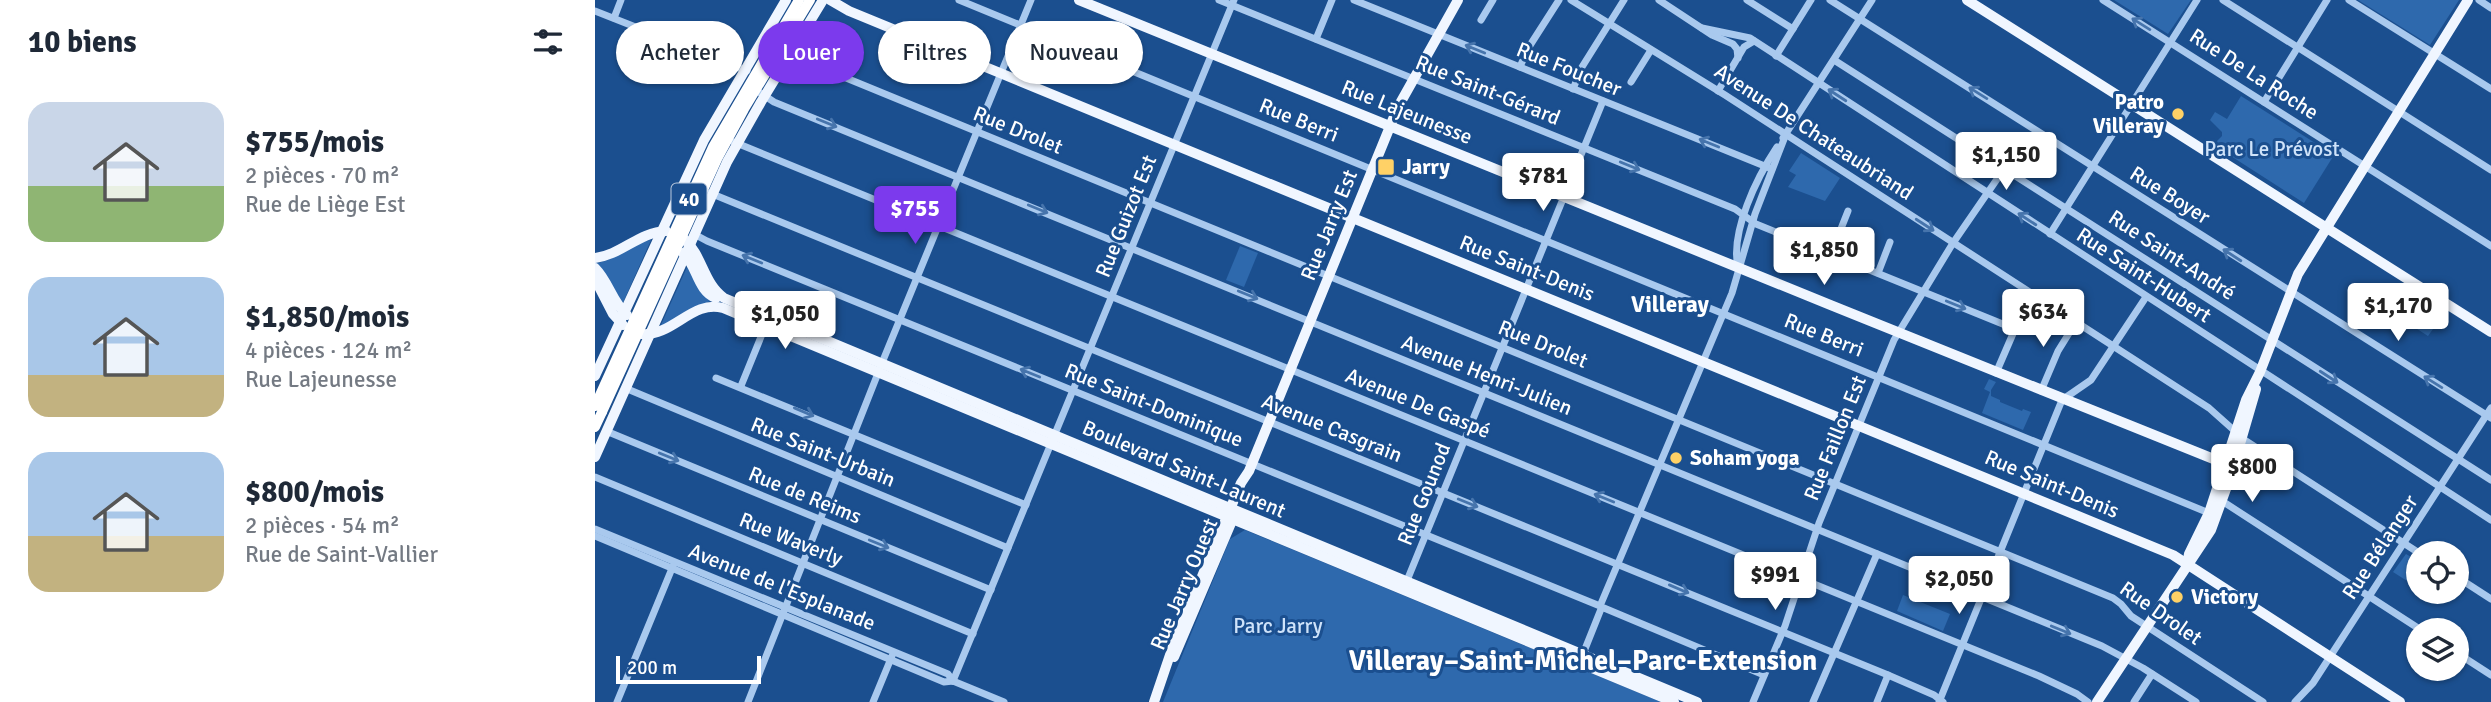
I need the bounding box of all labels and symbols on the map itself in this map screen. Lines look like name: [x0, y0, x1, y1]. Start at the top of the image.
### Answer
one-way arrow: [2131, 16, 2151, 30]
street label: Rue De La Roche: [2185, 23, 2323, 125]
street label: Rue Foucher: [1513, 36, 1626, 102]
one-way arrow: [1465, 42, 1486, 55]
street label: Rue Saint-Gérard: [1412, 49, 1564, 131]
street label: Avenue De Chateaubriand: [1710, 58, 1918, 206]
street label: Rue Lajeunesse: [1338, 74, 1476, 150]
one-way arrow: [1969, 86, 1988, 101]
one-way arrow: [1828, 88, 1847, 103]
place label: Patro Villeray: [2093, 89, 2165, 139]
street label: Rue Berri: [1255, 92, 1343, 148]
street label: Rue Drolet: [969, 100, 1067, 160]
marker: Patro Villeray: [2170, 106, 2186, 122]
one-way arrow: [816, 118, 837, 131]
pin: $1,150: [1949, 132, 2063, 192]
one-way arrow: [1698, 136, 1720, 149]
park label: Parc Le Prévost: [2204, 136, 2340, 162]
street label: Rue Guizot Est: [1090, 151, 1162, 281]
place label: Jarry: [1402, 154, 1451, 180]
pin: $781: [1502, 154, 1584, 213]
marker: Jarry: [1376, 157, 1396, 177]
one-way arrow: [1618, 160, 1640, 173]
street label: Rue Boyer: [2125, 160, 2215, 230]
street label: Rue Jarry Est: [1295, 166, 1363, 284]
road number: 40: [671, 183, 707, 214]
pin: $755: [874, 187, 956, 246]
one-way arrow: [1026, 204, 1048, 217]
street label: Rue Saint-André: [2104, 204, 2240, 306]
one-way arrow: [2018, 212, 2038, 226]
one-way arrow: [1915, 217, 1934, 232]
street label: Rue Saint-Hubert: [2072, 222, 2216, 328]
pin: $1,850: [1767, 228, 1881, 287]
street label: Rue Saint-Denis: [1456, 229, 1598, 307]
one-way arrow: [2223, 248, 2242, 262]
one-way arrow: [741, 252, 763, 265]
pin: $1,170: [2341, 284, 2455, 343]
one-way arrow: [1237, 289, 1259, 302]
district label: Villeray: [1631, 290, 1710, 319]
pin: $634: [2002, 290, 2084, 349]
pin: $1,050: [728, 292, 842, 351]
one-way arrow: [1945, 299, 1966, 312]
street label: Rue Berri: [1780, 307, 1868, 363]
street label: Rue Drolet: [1494, 314, 1592, 374]
street label: Avenue Henri-Julien: [1398, 329, 1576, 421]
street label: Rue Saint-Dominique: [1061, 357, 1247, 453]
street label: Avenue De Gaspé: [1342, 362, 1494, 444]
one-way arrow: [1020, 366, 1041, 379]
one-way arrow: [2319, 370, 2339, 384]
street label: Rue Faillon Est: [1798, 372, 1872, 504]
one-way arrow: [2424, 374, 2444, 388]
street label: Avenue Casgrain: [1258, 388, 1406, 468]
one-way arrow: [792, 406, 814, 419]
street label: Rue Saint-Urbain: [747, 411, 899, 493]
street label: Boulevard Saint-Laurent: [1078, 414, 1290, 524]
street label: Rue Gounod: [1392, 439, 1456, 549]
street label: Rue Saint-Denis: [1981, 444, 2123, 524]
pin: $800: [2211, 444, 2293, 504]
place label: Soham yoga: [1690, 445, 1800, 471]
marker: Soham yoga: [1668, 450, 1684, 466]
one-way arrow: [657, 451, 679, 464]
street label: Rue de Reims: [745, 461, 865, 529]
street label: Rue Bélanger: [2337, 490, 2424, 604]
one-way arrow: [1594, 491, 1616, 504]
one-way arrow: [1457, 498, 1479, 511]
street label: Rue Waverly: [735, 506, 847, 572]
street label: Rue Jarry Ouest: [1144, 514, 1224, 654]
street label: Avenue de l'Esplanade: [685, 538, 879, 636]
one-way arrow: [868, 538, 889, 551]
pin: $991: [1734, 552, 1816, 612]
pin: $2,050: [1902, 556, 2016, 616]
street label: Rue Drolet: [2115, 575, 2207, 651]
one-way arrow: [1668, 583, 1689, 596]
place label: Victory: [2191, 584, 2259, 610]
marker: Victory: [2169, 589, 2185, 605]
park label: Parc Jarry: [1233, 613, 1323, 639]
one-way arrow: [2050, 624, 2072, 637]
district label: Villeray–Saint-Michel–Parc-Extension: [1349, 644, 1817, 678]
scale bar: [616, 653, 761, 685]

